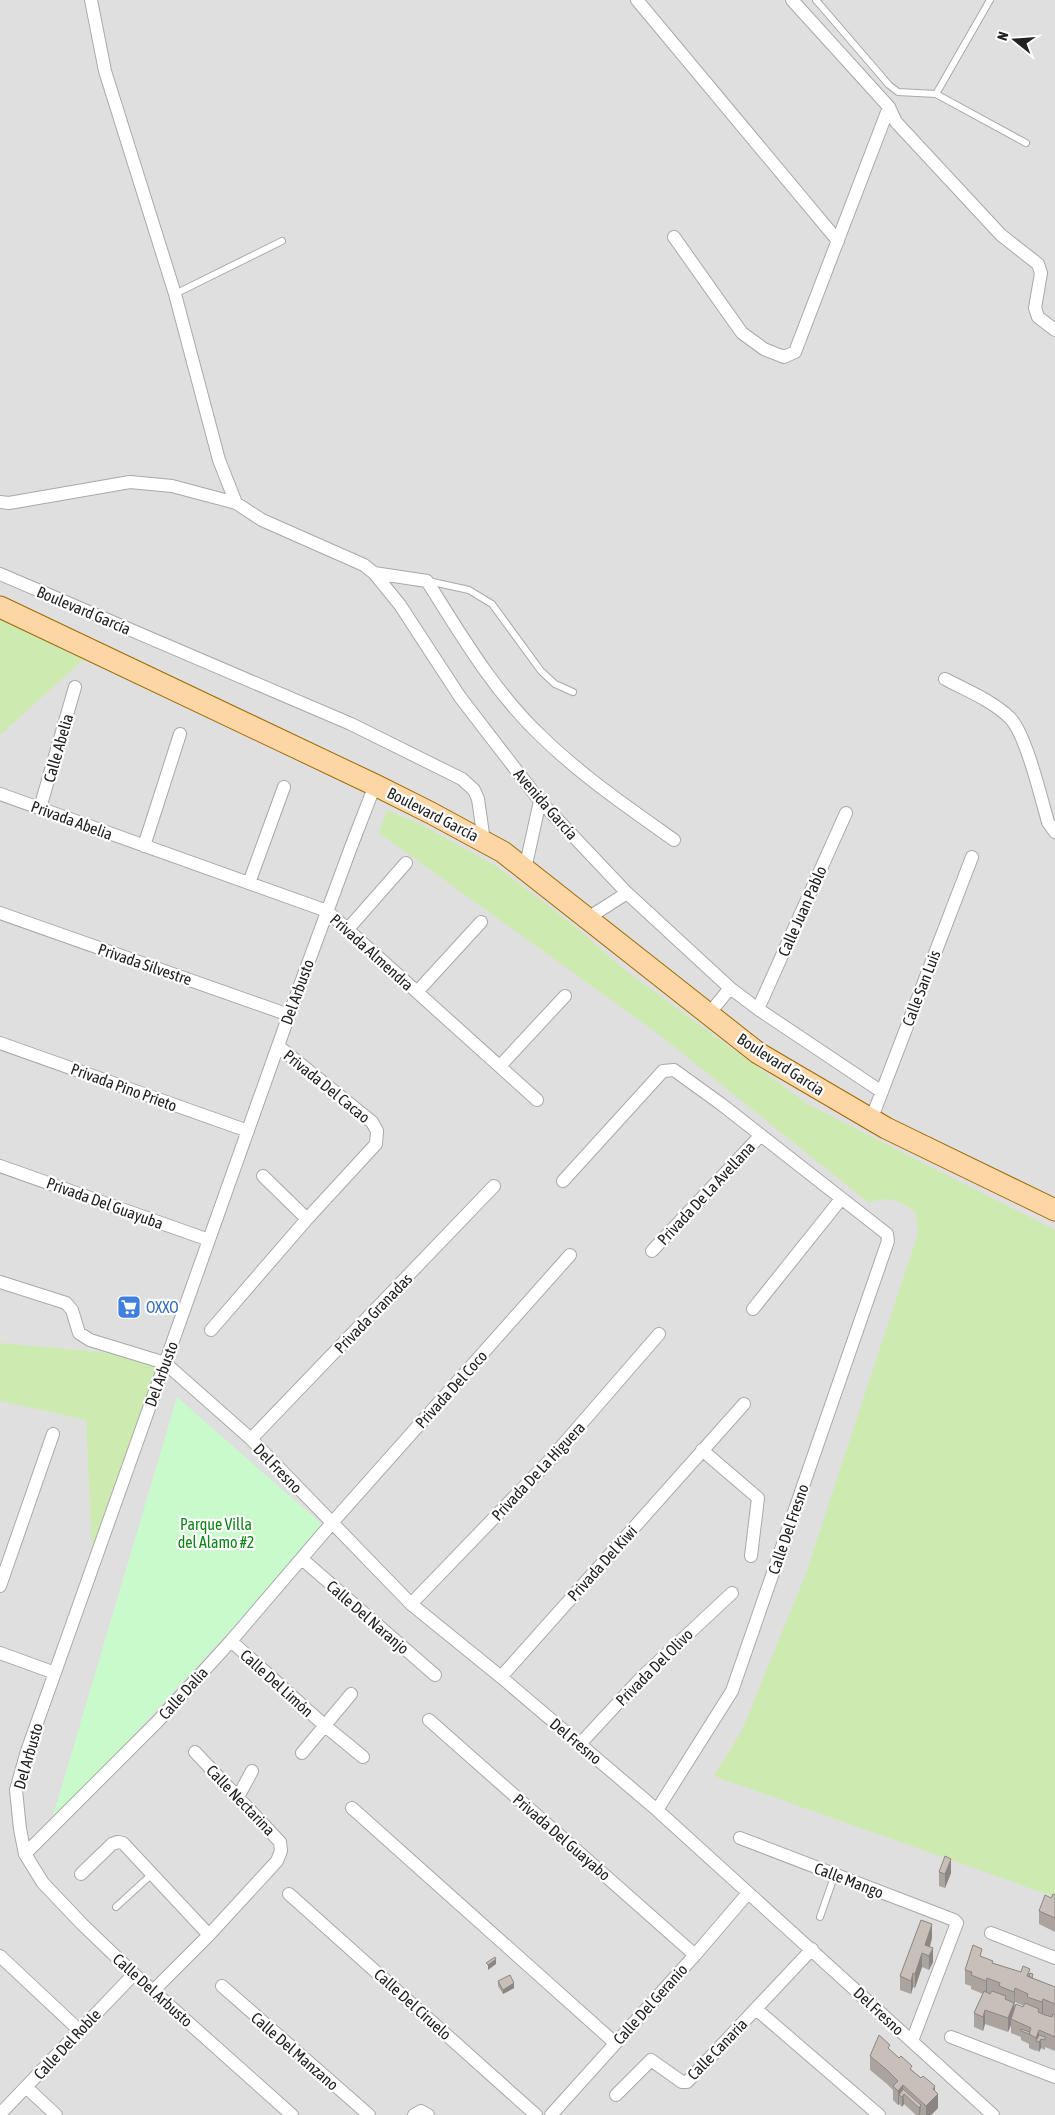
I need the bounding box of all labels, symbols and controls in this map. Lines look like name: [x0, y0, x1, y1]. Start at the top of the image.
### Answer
north arrow: [990, 15, 1040, 65]
text: N: [994, 30, 1011, 42]
street label: Boulevard García: [34, 582, 134, 638]
street label: Calle Abelia: [40, 712, 76, 784]
street label: Avenida García: [510, 765, 582, 843]
street label: Boulevard García: [384, 783, 482, 845]
street label: Privada Abelia: [29, 797, 115, 843]
street label: Calle Juan Pablo: [774, 863, 830, 959]
street label: Privada Almendra: [327, 910, 417, 994]
street label: Privada Silvestre: [96, 940, 194, 988]
street label: Calle San Luis: [898, 947, 944, 1028]
street label: Del Arbusto: [277, 957, 317, 1027]
street label: Boulevard Garcia: [734, 1029, 828, 1099]
street label: Privada Del Cacao: [280, 1046, 374, 1126]
street label: Privada Pino Prieto: [69, 1059, 179, 1115]
street label: Privada De La Avellana: [654, 1138, 758, 1248]
street label: Privada Del Guayuba: [44, 1174, 166, 1233]
street label: Privada Granadas: [331, 1269, 416, 1356]
supermarket icon: OXXO: [116, 1294, 142, 1320]
place label: OXXO: [146, 1298, 179, 1316]
street label: Del Arbusto: [141, 1339, 181, 1409]
street label: Privada Del Coco: [411, 1347, 491, 1431]
street label: Privada De La Higuera: [488, 1418, 589, 1525]
street label: Del Fresno: [250, 1440, 306, 1496]
street label: Calle Del Fresno: [764, 1482, 812, 1576]
park label: Parque Villa del Alamo #2: [178, 1515, 254, 1551]
street label: Privada Del Kiwi: [564, 1522, 640, 1604]
street label: Calle Del Naranjo: [323, 1576, 413, 1658]
street label: Privada Del Olivo: [612, 1625, 696, 1709]
street label: Calle Del Limón: [237, 1646, 317, 1720]
street label: Calle Dalia: [155, 1663, 211, 1723]
street label: Del Fresno: [547, 1714, 605, 1768]
street label: Del Arbusto: [10, 1721, 46, 1791]
street label: Calle Nectarina: [203, 1761, 279, 1839]
street label: Privada Del Guayabo: [509, 1790, 614, 1885]
street label: Calle Mango: [812, 1859, 886, 1902]
street label: Calle Del Arbusto: [110, 1950, 196, 2030]
street label: Calle Del Geranio: [609, 1960, 691, 2048]
street label: Calle Del Ciruelo: [371, 1965, 455, 2043]
street label: Del Fresno: [850, 1983, 908, 2039]
street label: Calle Del Roble: [30, 2005, 104, 2083]
street label: Calle Del Manzano: [248, 2008, 342, 2094]
street label: Calle Canaria: [683, 2015, 751, 2083]

